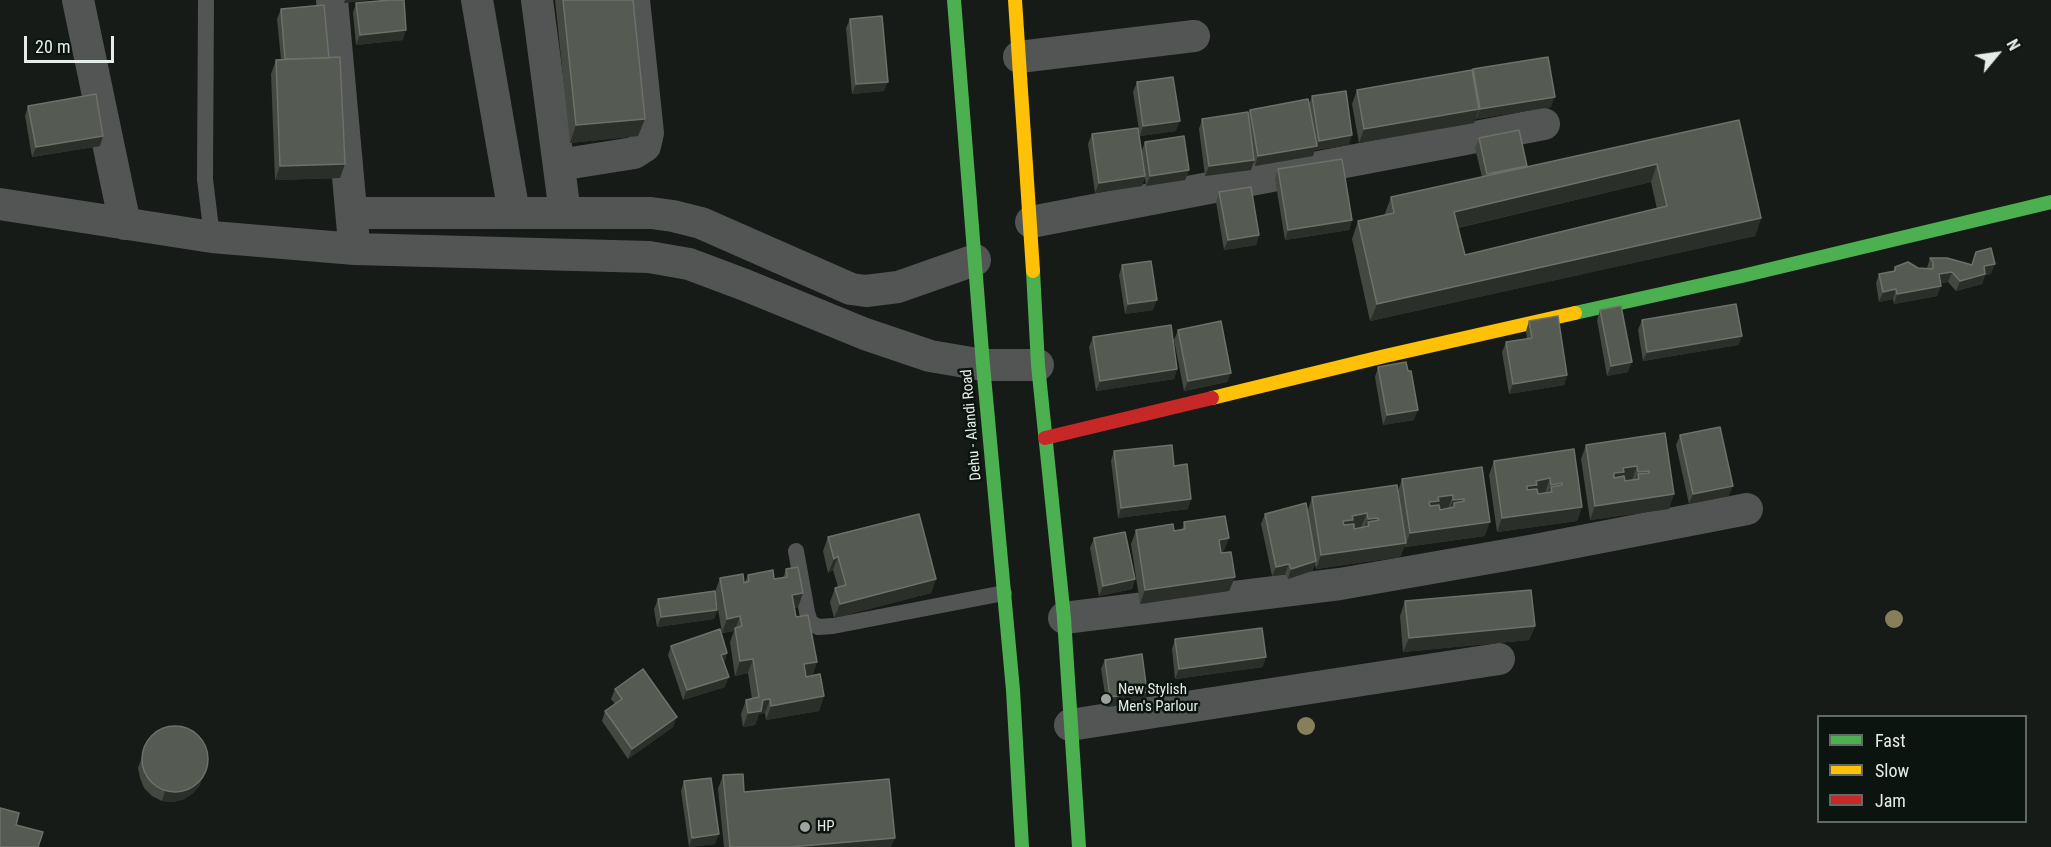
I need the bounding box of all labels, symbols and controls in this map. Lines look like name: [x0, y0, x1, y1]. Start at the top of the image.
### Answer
scale bar: [27, 24, 117, 62]
north arrow: [1967, 24, 2027, 84]
text: 20 m: [35, 36, 70, 57]
text: N: [2002, 36, 2024, 54]
street label: Dehu - Alandi Road: [958, 369, 986, 481]
place label: New Stylish Men's Parlour: [1118, 681, 1198, 716]
marker: New Stylish Men's Parlour: [1099, 692, 1113, 706]
legend: [1817, 715, 2027, 823]
text: Fast: [1875, 730, 1906, 751]
text: Slow: [1875, 760, 1909, 781]
text: Jam: [1875, 790, 1906, 811]
place label: HP: [817, 818, 835, 836]
marker: HP: [798, 820, 812, 834]

